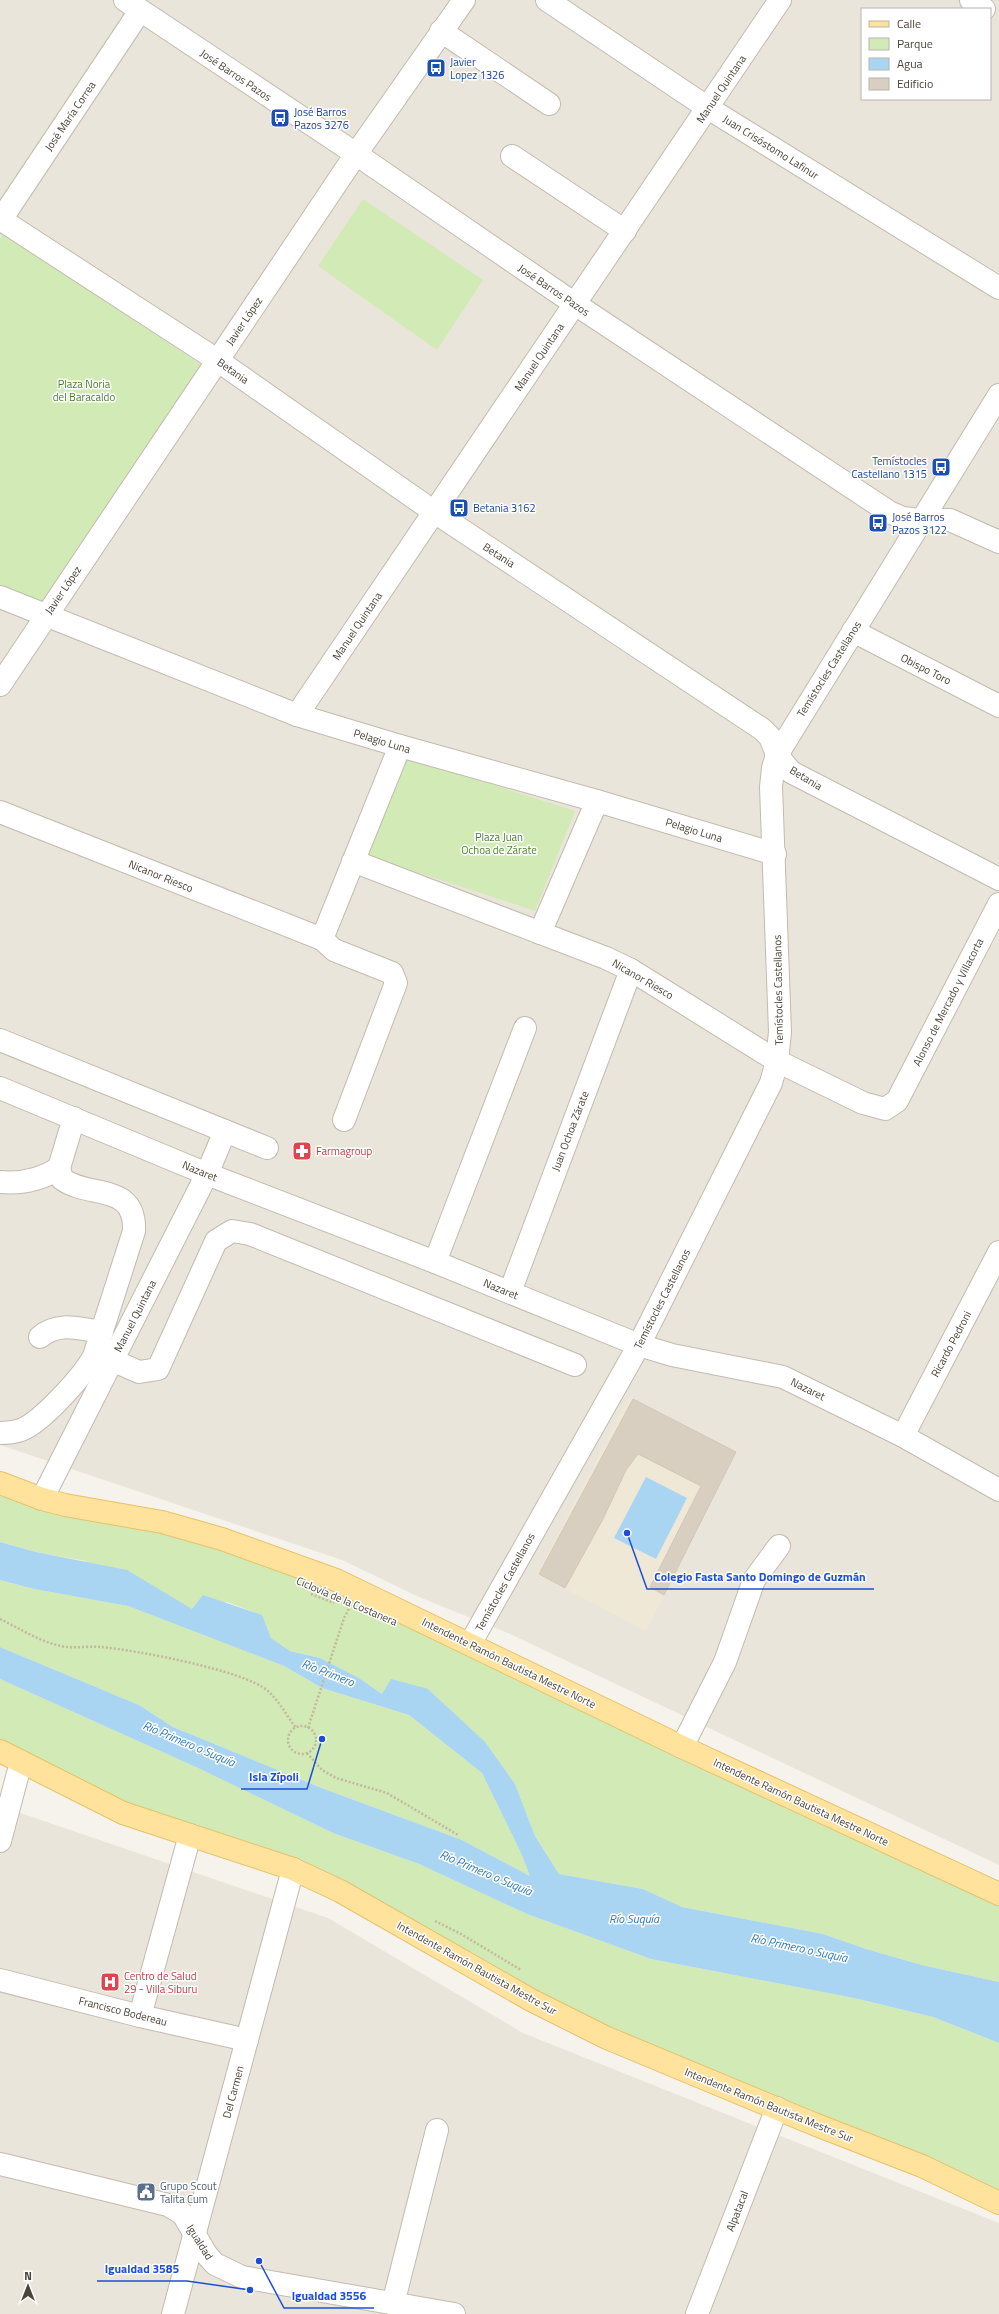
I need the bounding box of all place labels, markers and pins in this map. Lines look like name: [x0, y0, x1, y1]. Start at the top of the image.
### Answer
place label: Javier Lopez 1326: [450, 54, 504, 83]
bus stop icon: Javier Lopez 1326: [425, 57, 447, 79]
place label: José Barros Pazos 3276: [294, 104, 349, 133]
bus stop icon: José Barros Pazos 3276: [269, 107, 291, 129]
place label: Temístocles Castellano 1315: [852, 453, 927, 482]
bus stop icon: Temístocles Castellano 1315: [930, 456, 952, 478]
bus stop icon: Betania 3162: [448, 497, 470, 519]
place label: Betania 3162: [473, 500, 536, 516]
place label: José Barros Pazos 3122: [892, 509, 947, 538]
bus stop icon: José Barros Pazos 3122: [867, 512, 889, 534]
pharmacy icon: Farmagroup: [291, 1140, 313, 1162]
place label: Farmagroup: [316, 1143, 372, 1159]
callout: Colegio Fasta Santo Domingo de Guzmán: [647, 1565, 874, 1589]
callout: Isla Zípoli: [241, 1765, 307, 1789]
place label: Centro de Salud 29 - Villa Siburu: [124, 1968, 198, 1997]
hospital icon: Centro de Salud 29 - Villa Siburu: [99, 1971, 121, 1993]
place label: Grupo Scout Talita Cum: [160, 2178, 217, 2207]
public building icon: Grupo Scout Talita Cum: [135, 2181, 157, 2203]
callout: Igualdad 3585: [97, 2257, 187, 2281]
callout: Igualdad 3556: [284, 2284, 374, 2308]

